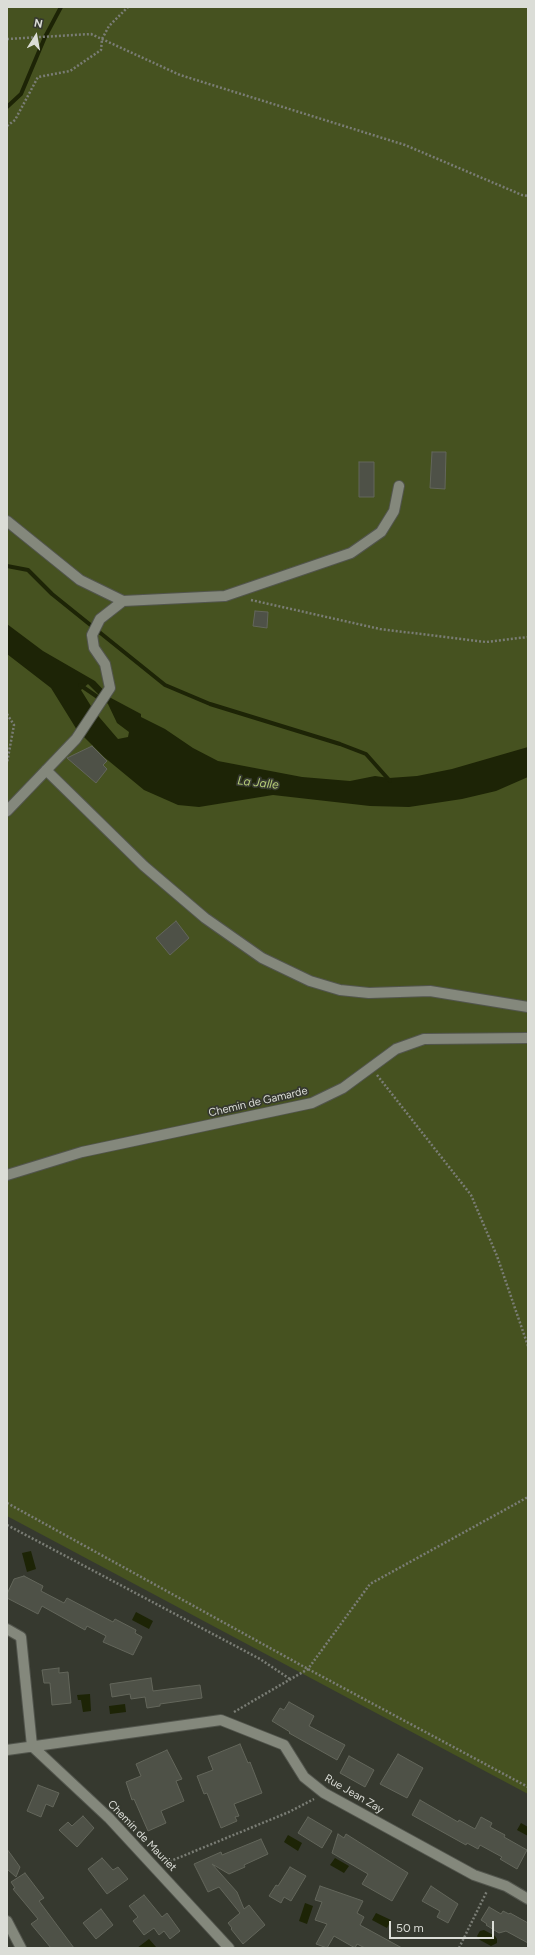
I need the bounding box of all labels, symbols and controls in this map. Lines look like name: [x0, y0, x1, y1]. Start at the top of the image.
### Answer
north arrow: [16, 16, 56, 56]
text: N: [33, 17, 44, 31]
water label: La Jalle: [237, 774, 279, 792]
street label: Chemin de Gamarde: [207, 1084, 309, 1120]
street label: Rue Jean Zay: [322, 1772, 386, 1816]
street label: Chemin de Mauriet: [105, 1798, 179, 1874]
scale bar: [391, 1913, 496, 1939]
text: 50 m: [396, 1921, 424, 1935]

